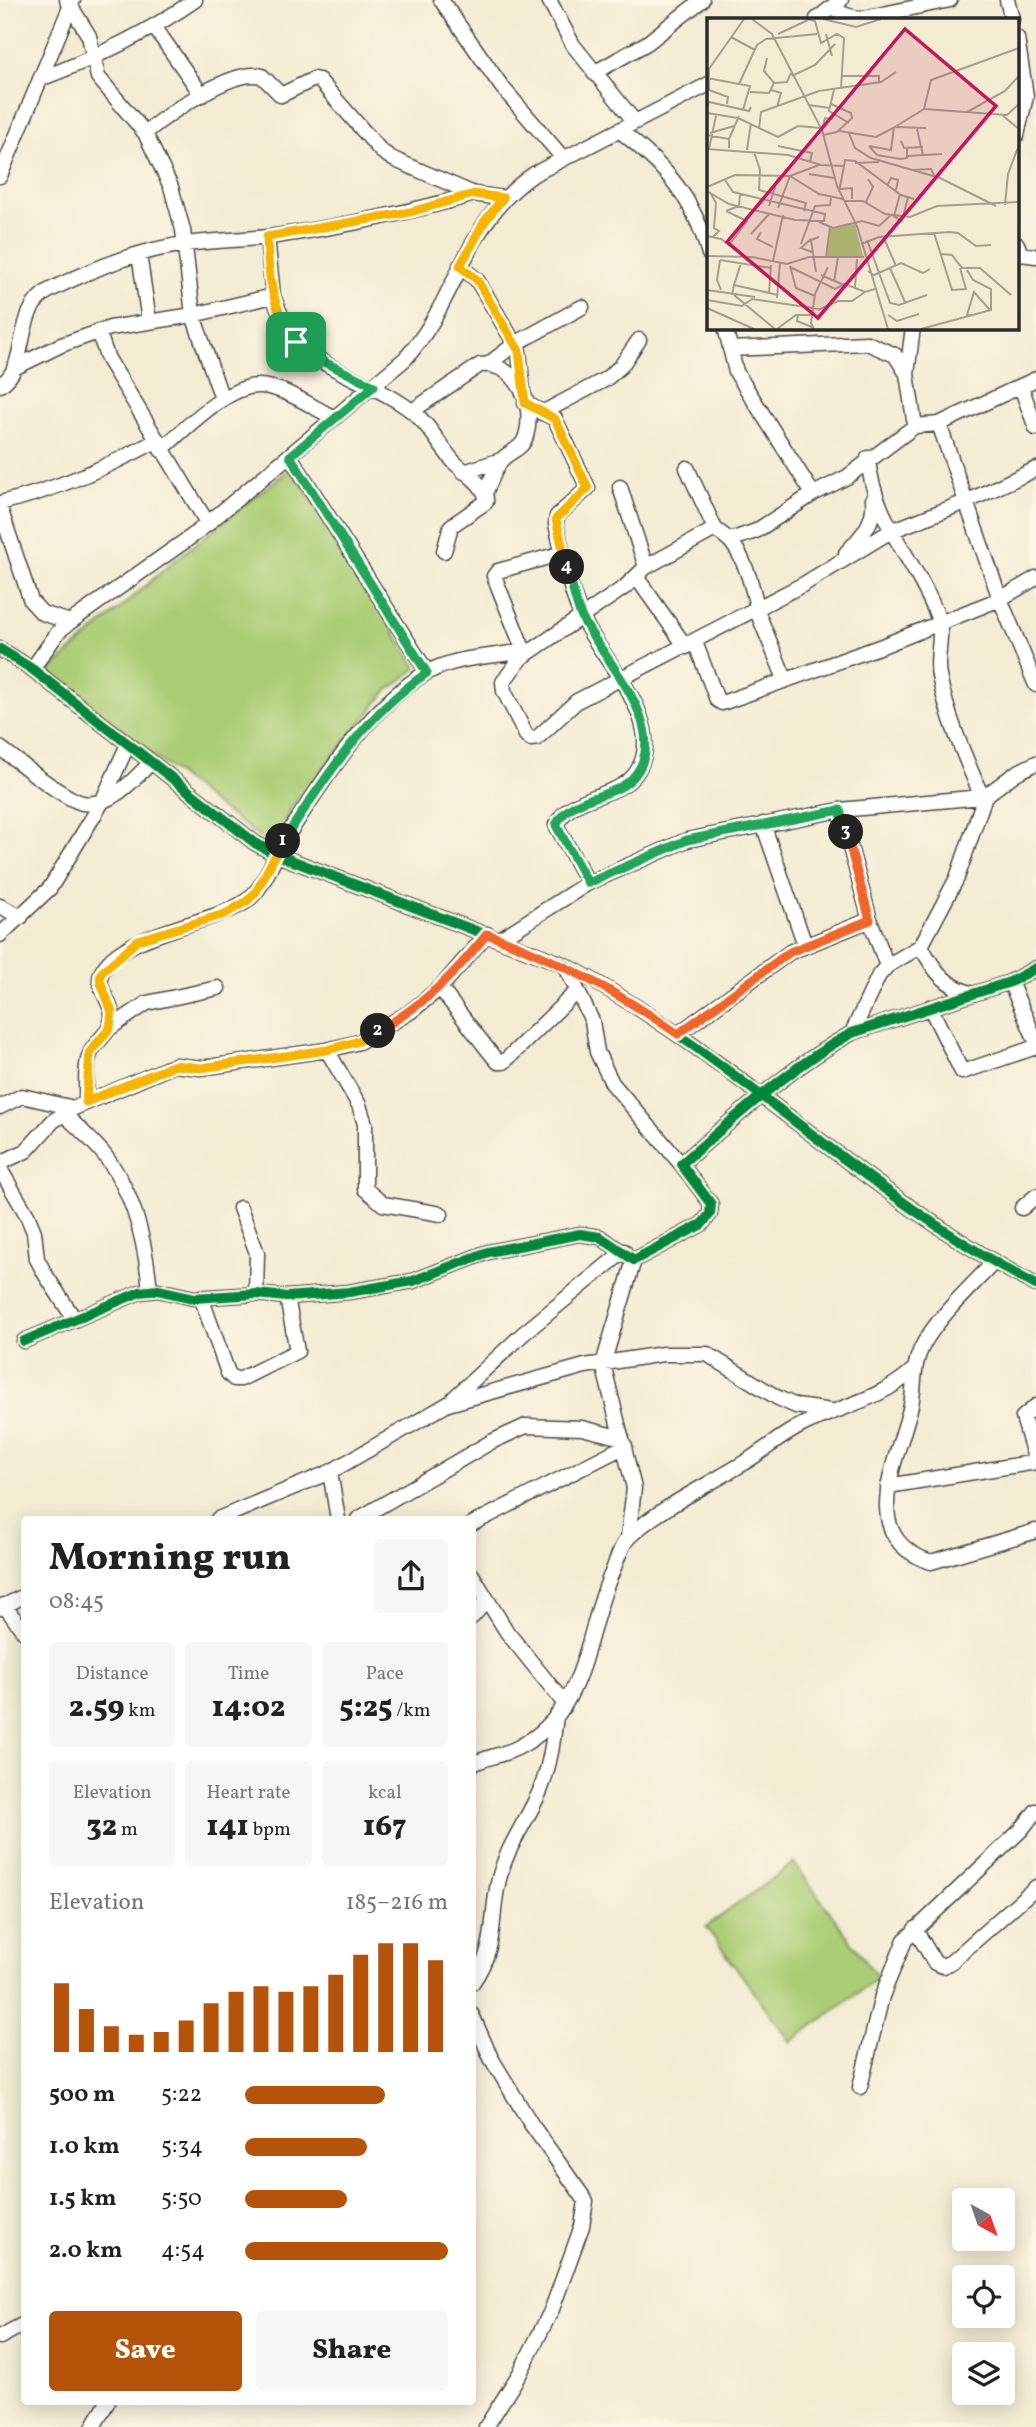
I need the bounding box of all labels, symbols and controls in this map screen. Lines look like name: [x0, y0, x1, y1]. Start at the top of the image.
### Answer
inset map: [707, 18, 1018, 329]
pin: [266, 312, 326, 372]
icon: arrive: [277, 323, 315, 361]
pin: 4: [550, 550, 584, 584]
text: 4: [561, 553, 572, 579]
pin: 3: [828, 814, 864, 850]
text: 3: [841, 818, 850, 844]
pin: 1: [266, 824, 300, 858]
text: 1: [279, 827, 286, 853]
pin: 2: [360, 1014, 396, 1048]
text: 2: [373, 1017, 382, 1043]
text: Morning run: [49, 1533, 291, 1586]
button: share: [374, 1539, 448, 1613]
text: 08:45: [49, 1586, 104, 1618]
text: Distance: [76, 1661, 149, 1687]
text: Time: [228, 1661, 269, 1687]
text: Pace: [366, 1661, 404, 1687]
text: 2.59: [69, 1687, 124, 1729]
text: 14:02: [212, 1687, 285, 1729]
text: 5:25: [339, 1687, 393, 1729]
text: km: [124, 1698, 155, 1724]
text: /km: [393, 1698, 430, 1724]
text: Elevation: [73, 1780, 152, 1806]
text: Heart rate: [207, 1780, 290, 1806]
text: kcal: [368, 1780, 402, 1806]
text: 32: [87, 1806, 117, 1848]
text: 141: [206, 1806, 249, 1848]
text: 167: [363, 1806, 407, 1848]
text: m: [117, 1817, 138, 1843]
text: bpm: [249, 1817, 291, 1843]
text: Elevation: [49, 1887, 145, 1919]
text: 185–216 m: [346, 1887, 448, 1919]
text: 500 m: [49, 2079, 115, 2111]
text: 5:22: [161, 2079, 202, 2111]
text: 1.0 km: [49, 2131, 120, 2163]
text: 5:34: [161, 2131, 203, 2163]
text: 1.5 km: [49, 2183, 116, 2215]
text: 5:50: [161, 2183, 202, 2215]
north arrow: [952, 2188, 1015, 2250]
map controls: [952, 2188, 1015, 2405]
text: 2.0 km: [49, 2235, 122, 2267]
text: 4:54: [161, 2235, 205, 2267]
button: locate: [952, 2265, 1015, 2328]
button: Save: [49, 2311, 242, 2391]
button: Share: [256, 2311, 448, 2391]
button: layers: [952, 2342, 1015, 2405]

